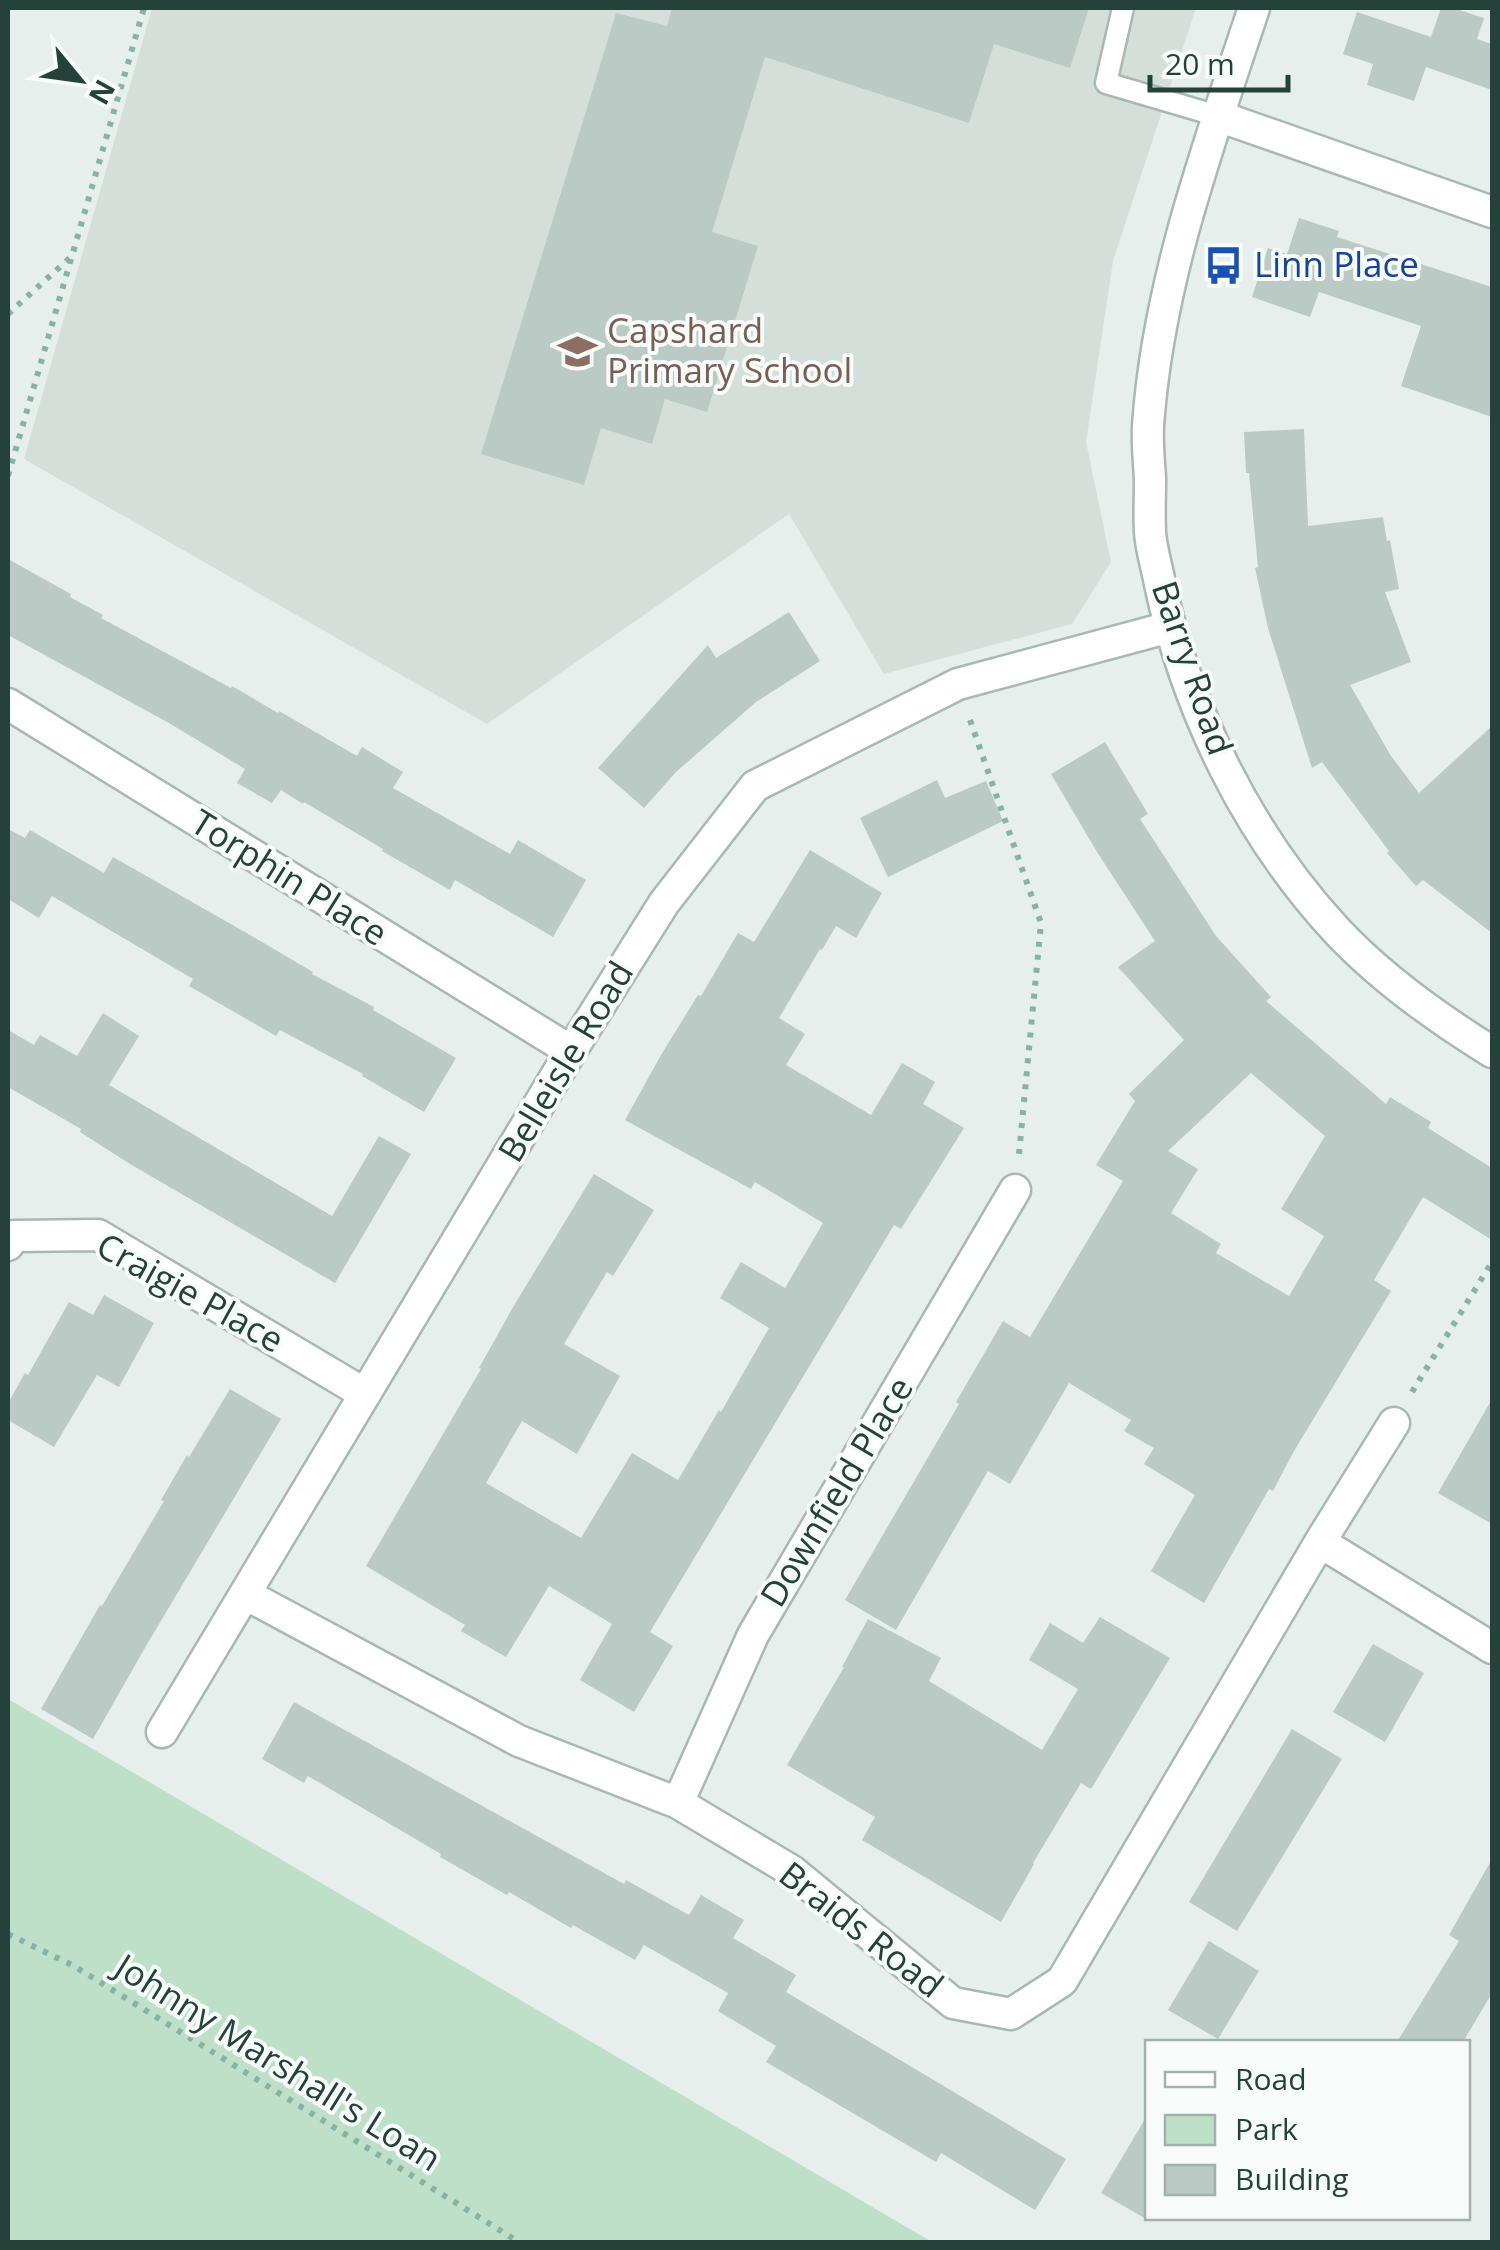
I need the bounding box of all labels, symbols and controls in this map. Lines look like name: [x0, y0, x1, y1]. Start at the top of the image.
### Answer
north arrow: [30, 30, 130, 130]
scale bar: [1150, 30, 1288, 92]
text: 20 m: [1165, 43, 1235, 84]
text: N: [81, 73, 125, 112]
place label: Linn Place: [1254, 240, 1419, 287]
bus stop icon: Linn Place: [1203, 244, 1245, 286]
place label: Capshard Primary School: [607, 306, 852, 393]
school or university icon: Capshard Primary School: [556, 330, 598, 372]
street label: Barry Road: [1142, 574, 1245, 761]
street label: Torphin Place: [183, 798, 397, 956]
street label: Belleisle Road: [486, 952, 643, 1170]
street label: Craigie Place: [89, 1221, 293, 1362]
street label: Downfield Place: [749, 1368, 923, 1615]
street label: Braids Road: [770, 1850, 954, 2008]
street label: Johnny Marshall's Loan: [105, 1941, 451, 2181]
legend: [1145, 2040, 1470, 2220]
text: Road: [1235, 2058, 1307, 2099]
text: Park: [1235, 2108, 1298, 2149]
text: Building: [1235, 2158, 1349, 2199]

